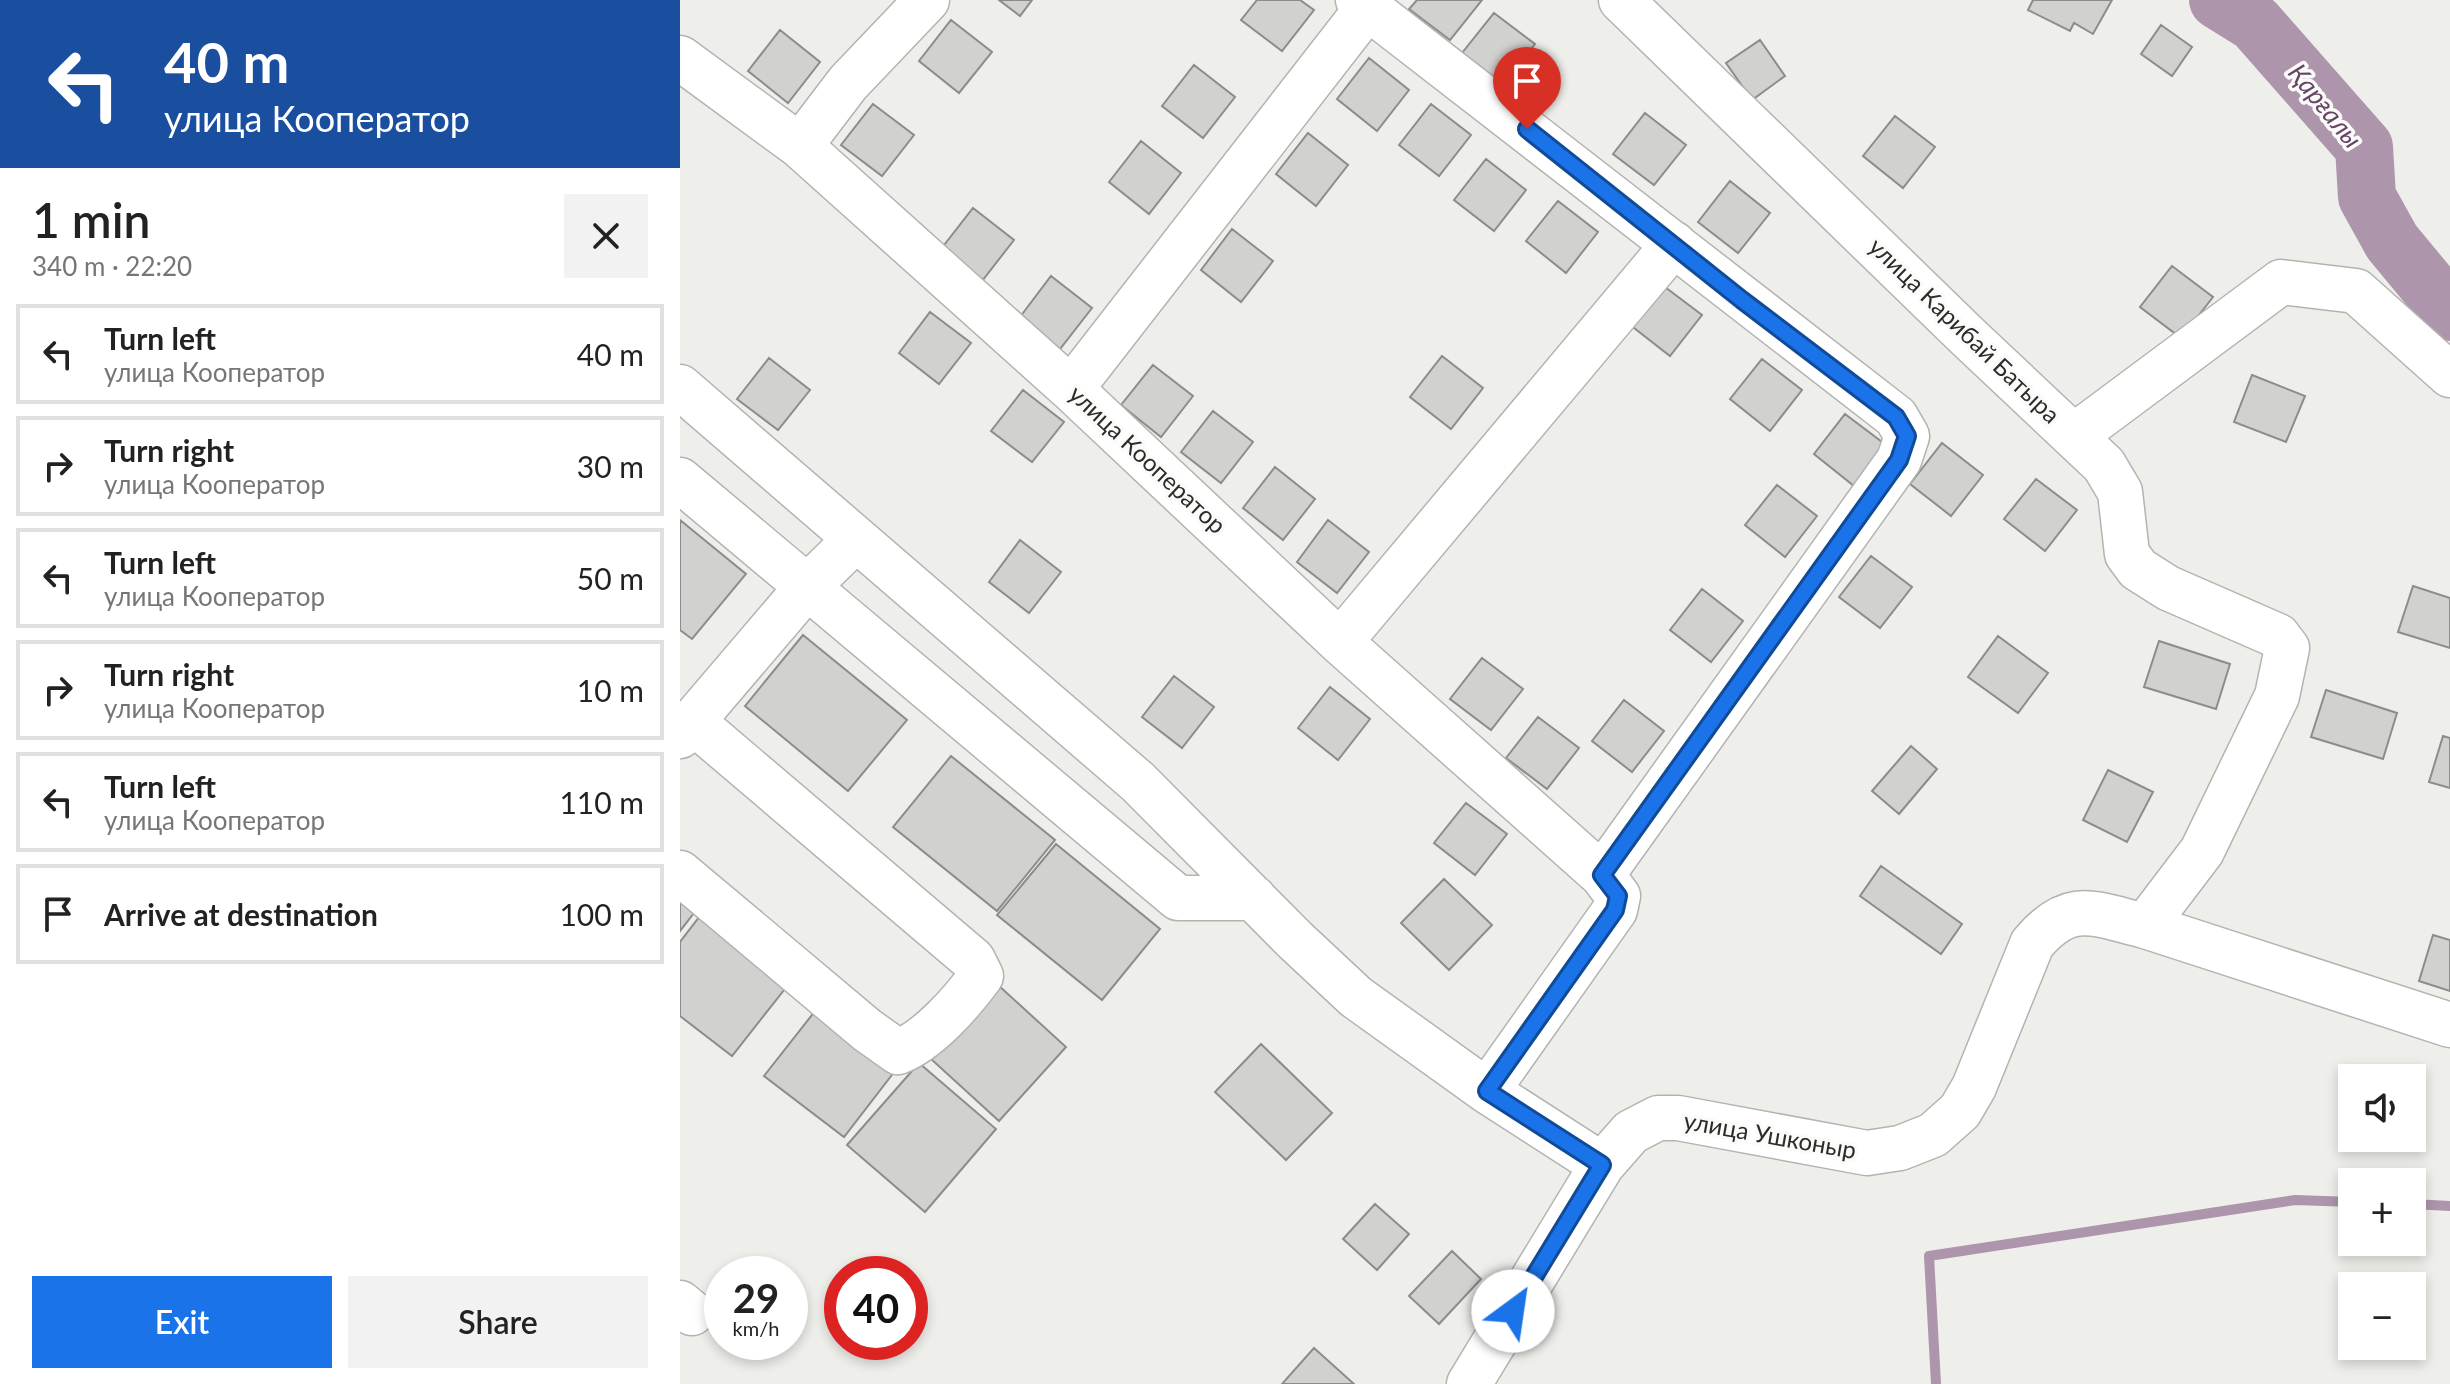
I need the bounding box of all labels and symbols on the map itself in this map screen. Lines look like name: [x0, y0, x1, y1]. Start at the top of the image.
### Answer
pin: [1493, 47, 1561, 129]
water label: Қарғалы: [2282, 57, 2369, 154]
street label: улица Карибай Батыра: [1864, 231, 2066, 429]
street label: улица Кооператор: [1064, 379, 1233, 539]
street label: улица Ушконыр: [1682, 1105, 1859, 1164]
speed limit sign: 40: [824, 1256, 928, 1360]
position arrow: [1471, 1269, 1555, 1353]

